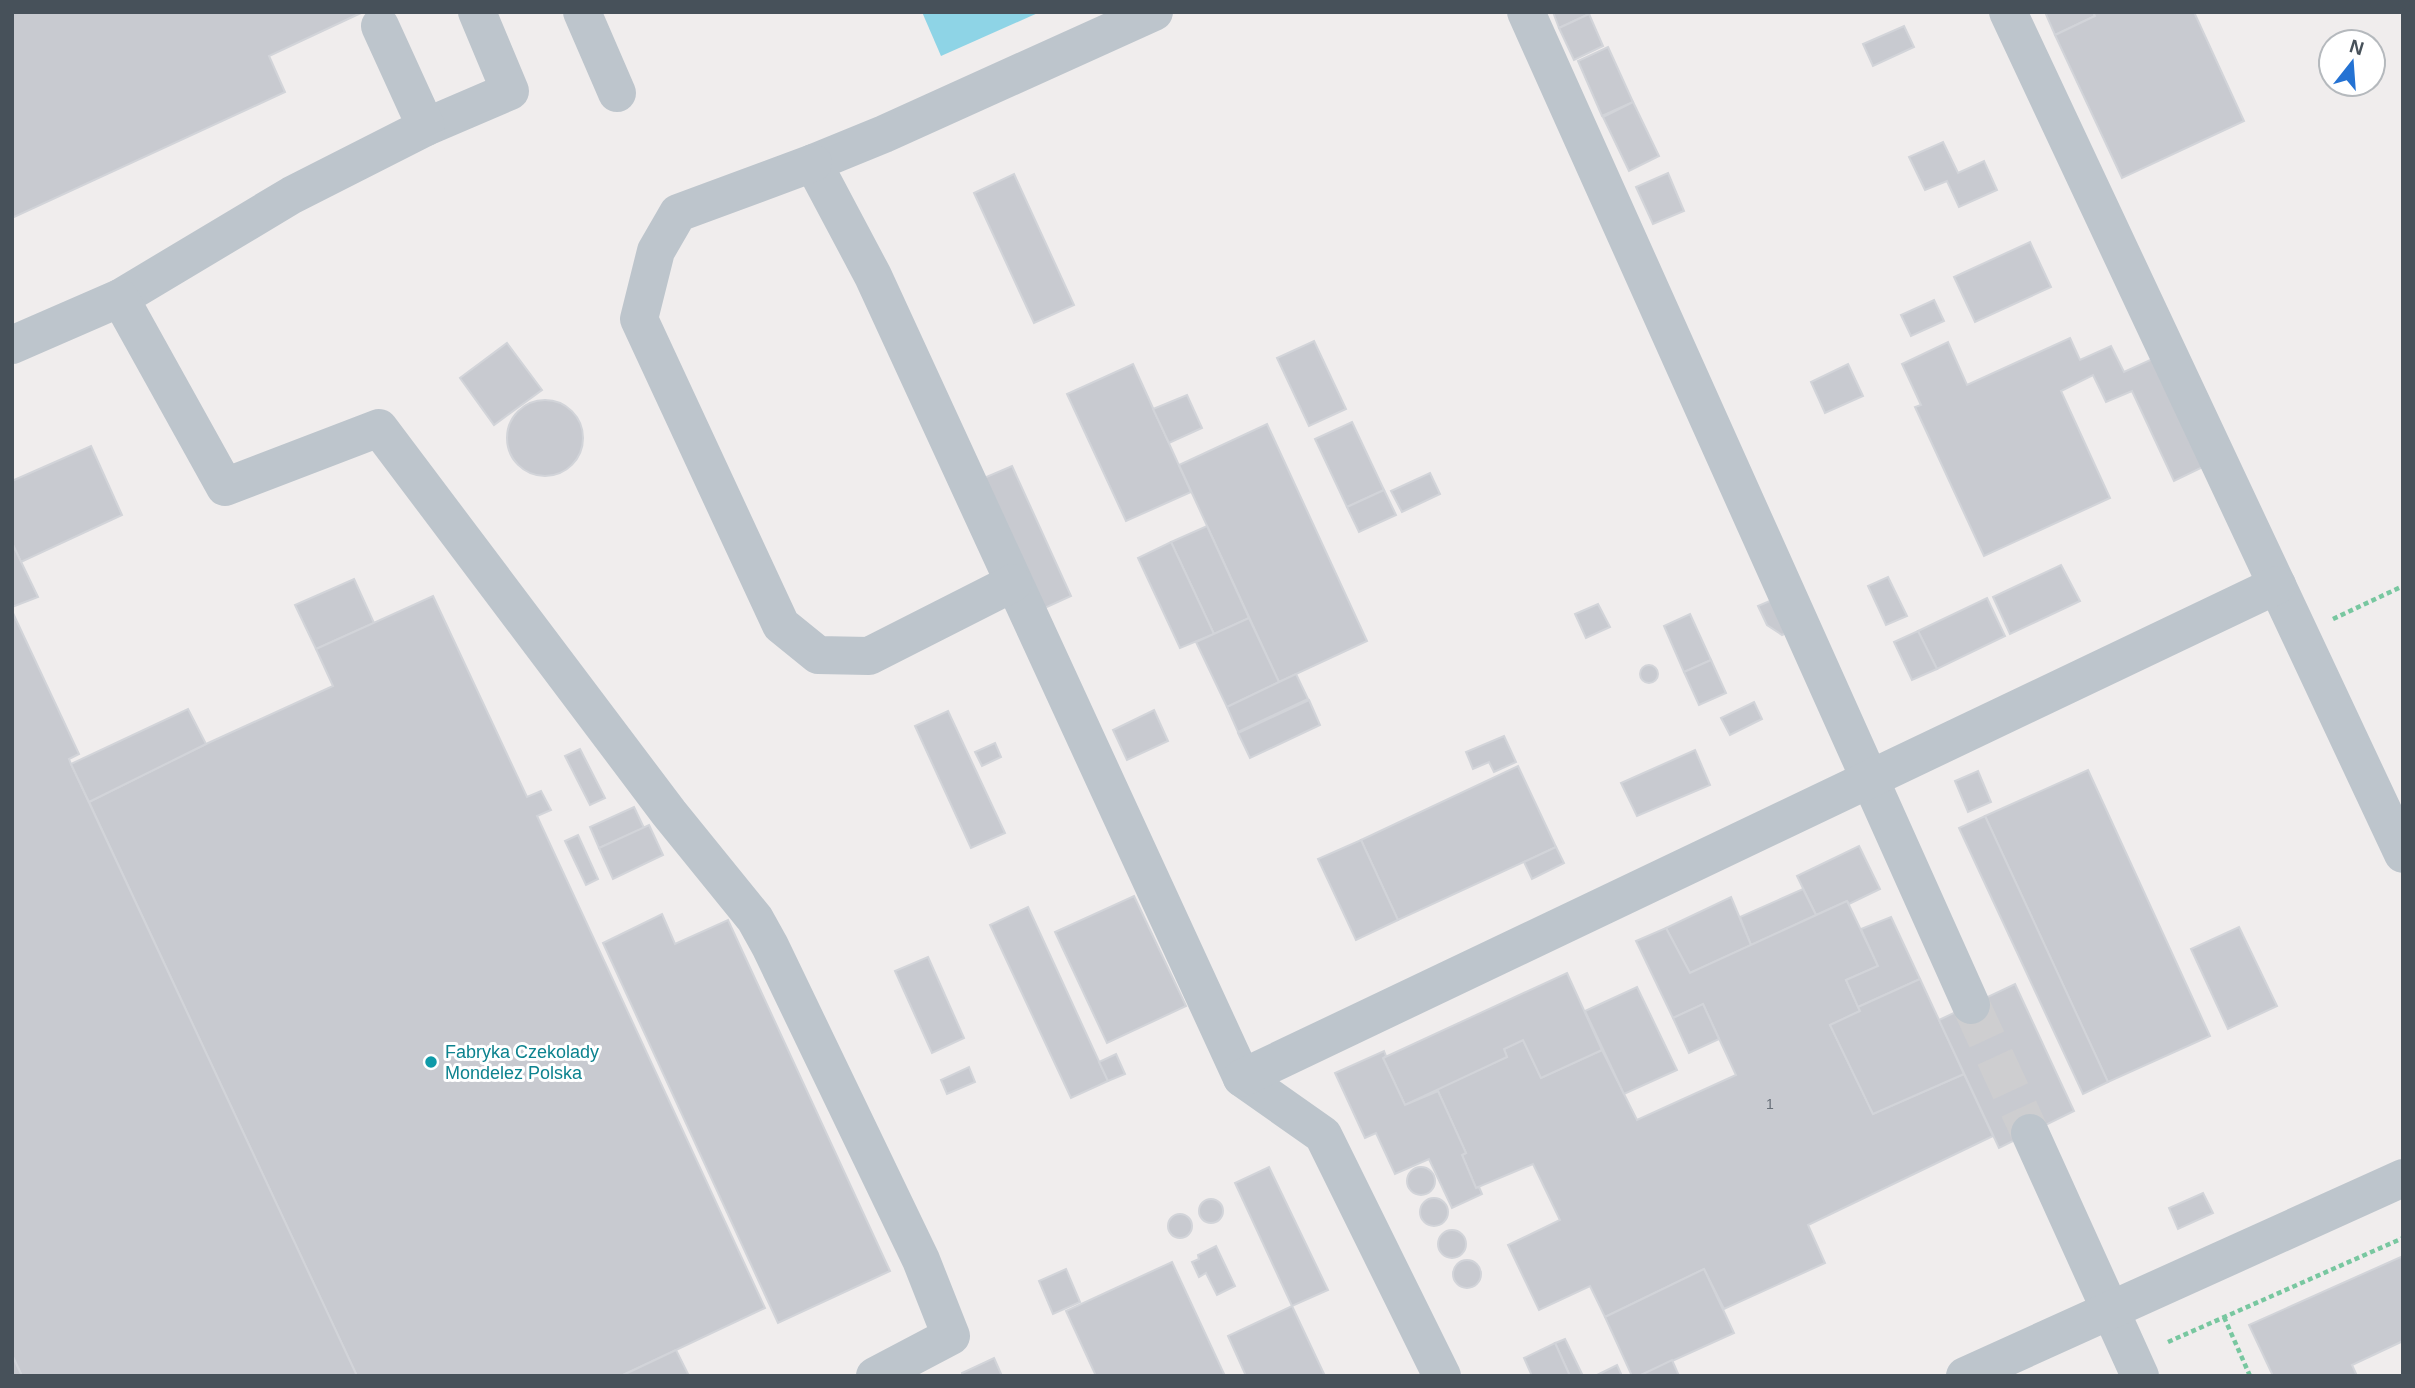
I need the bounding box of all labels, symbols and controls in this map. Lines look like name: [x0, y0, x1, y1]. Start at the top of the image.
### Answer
north arrow: [2317, 28, 2387, 98]
text: N: [2347, 35, 2366, 59]
place label: Fabryka Czekolady Mondelez Polska: [445, 1042, 599, 1083]
marker: Fabryka Czekolady Mondelez Polska: [423, 1054, 439, 1070]
house number: 1: [1766, 1096, 1774, 1112]

